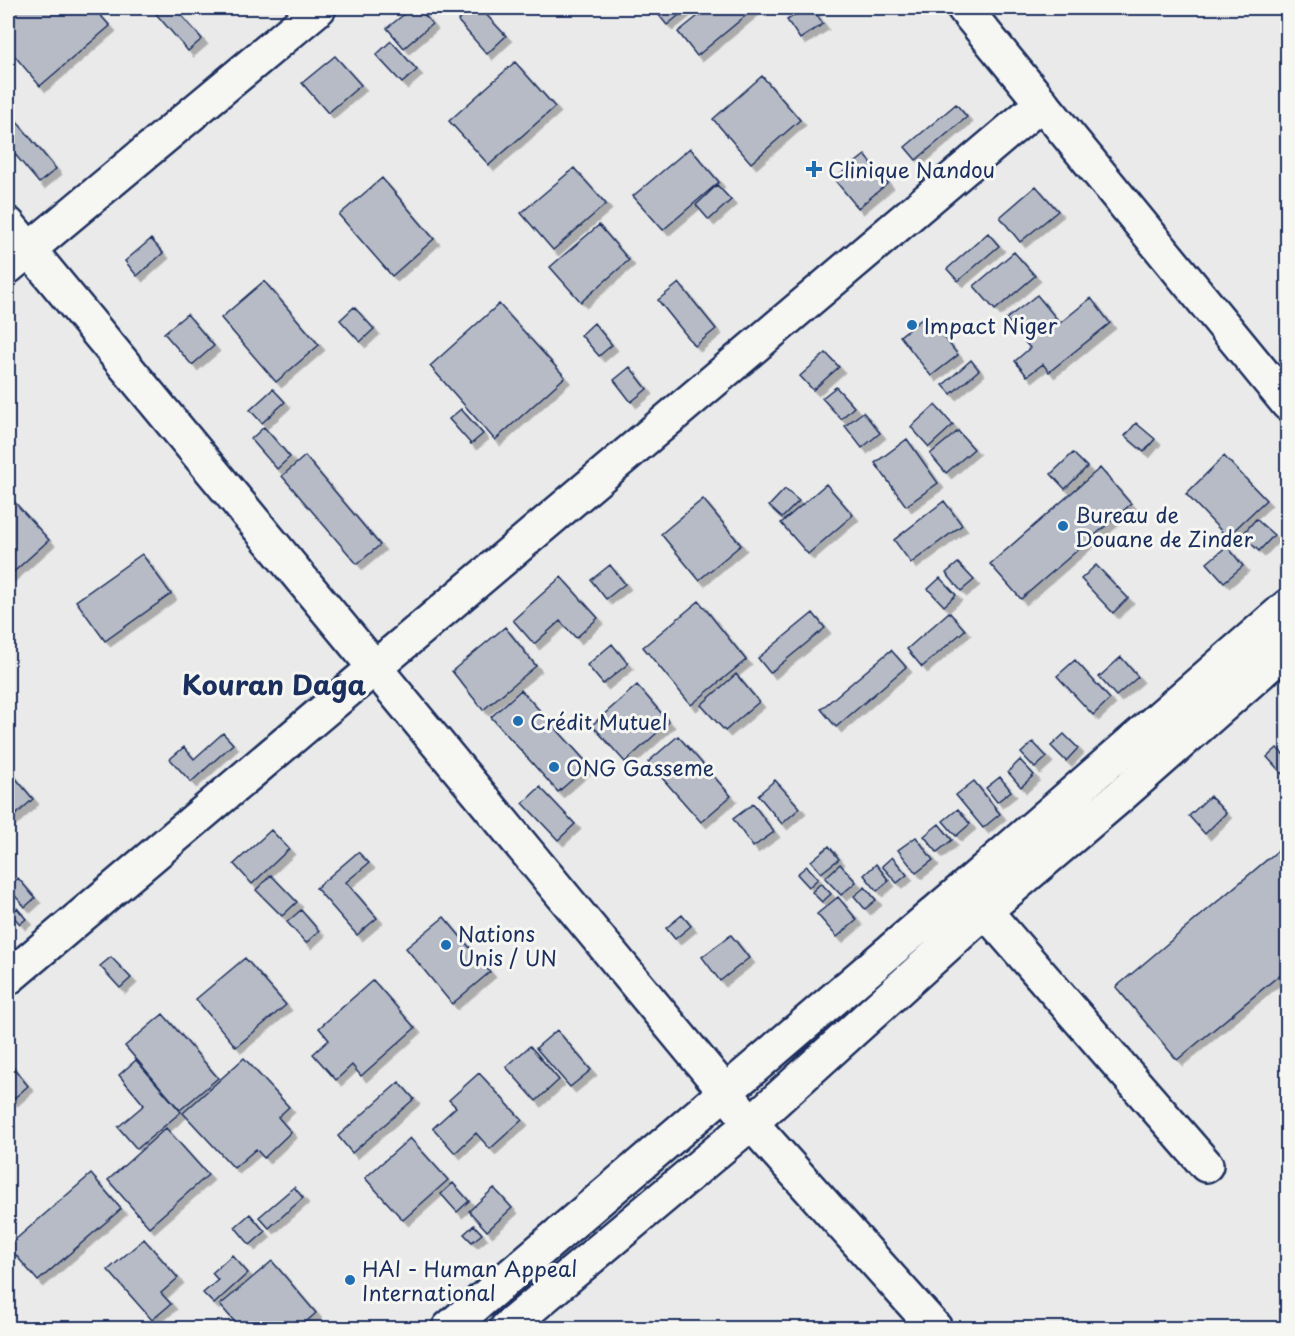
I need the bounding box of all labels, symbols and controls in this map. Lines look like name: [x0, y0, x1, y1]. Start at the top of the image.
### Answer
place label: Clinique Nandou: [828, 153, 995, 185]
marker: Clinique Nandou: [805, 160, 823, 178]
place label: Impact Niger: [924, 309, 1058, 341]
marker: Impact Niger: [905, 318, 919, 332]
place label: Bureau de Douane de Zinder: [1075, 498, 1253, 554]
marker: Bureau de Douane de Zinder: [1056, 519, 1070, 533]
district label: Kouran Daga: [182, 663, 367, 704]
place label: Crédit Mutuel: [530, 705, 668, 737]
marker: Crédit Mutuel: [511, 714, 525, 728]
place label: ONG Gasseme: [566, 751, 714, 783]
marker: ONG Gasseme: [547, 760, 561, 774]
place label: Nations Unis / UN: [458, 917, 557, 973]
marker: Nations Unis / UN: [439, 938, 453, 952]
place label: HAI - Human Appeal International: [362, 1252, 577, 1308]
marker: HAI - Human Appeal International: [343, 1273, 357, 1287]

